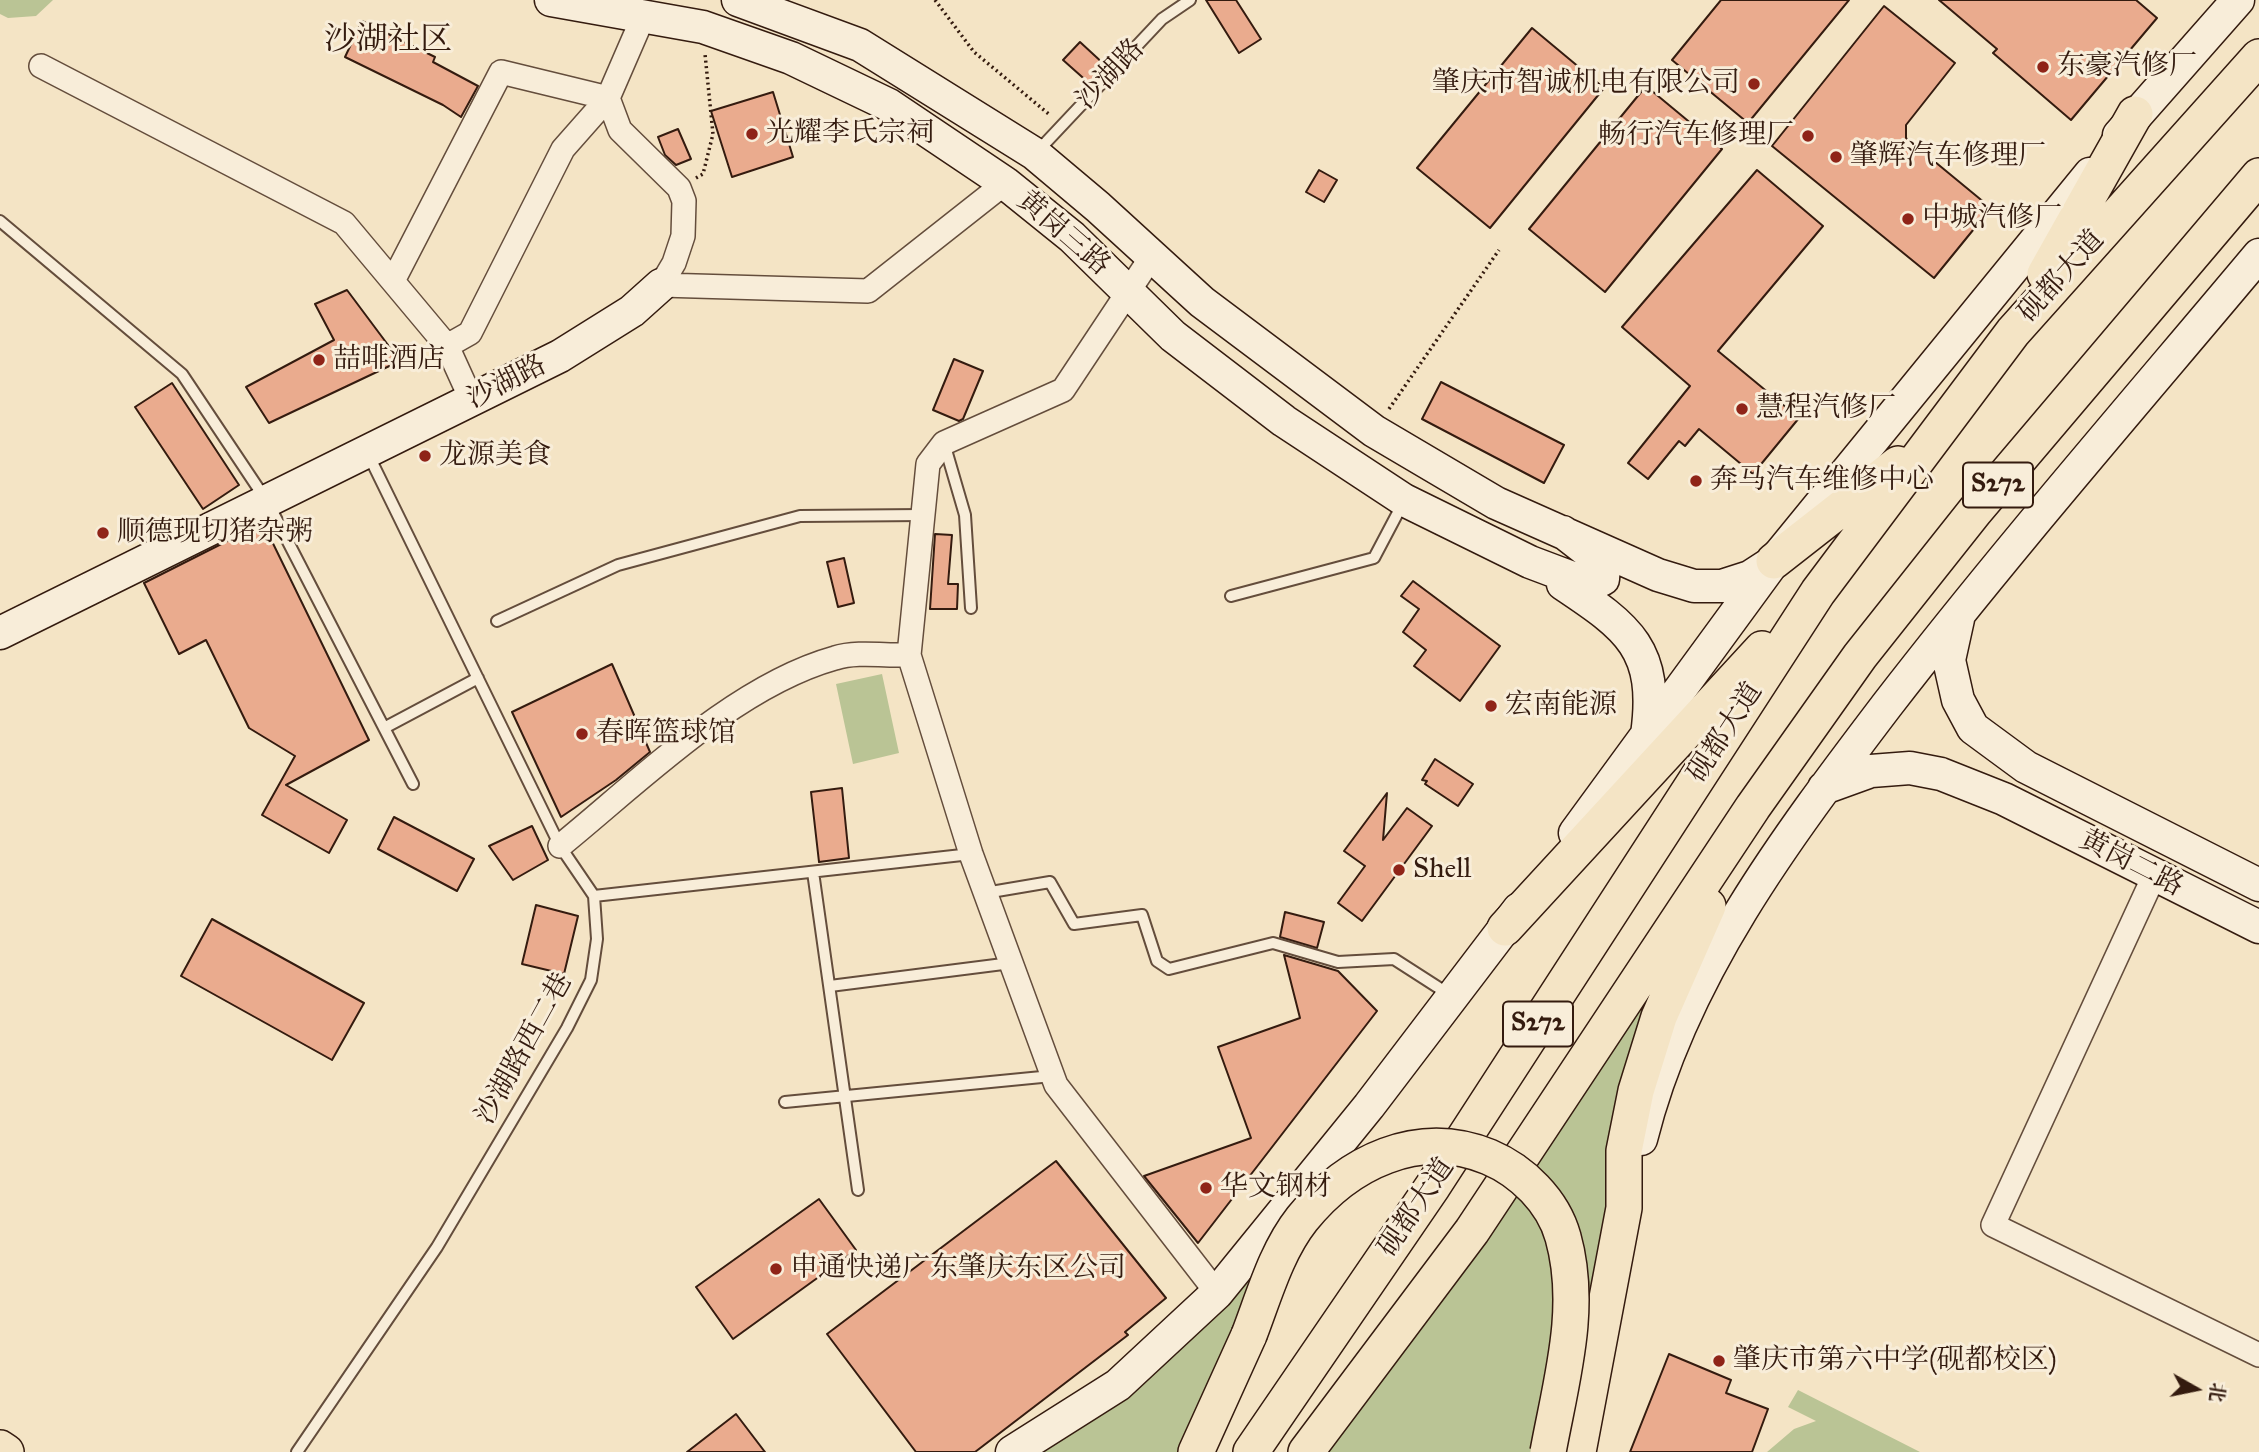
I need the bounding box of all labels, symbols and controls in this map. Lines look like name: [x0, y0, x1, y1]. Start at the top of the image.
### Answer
district label: 沙湖社区: [324, 22, 452, 60]
street label: 沙湖路: [1070, 33, 1152, 117]
place label: 东豪汽修厂: [2057, 50, 2197, 84]
marker: 东豪汽修厂: [2035, 59, 2051, 75]
place label: 肇庆市智诚机电有限公司: [1432, 67, 1740, 101]
marker: 肇庆市智诚机电有限公司: [1746, 76, 1762, 92]
place label: 光耀李氏宗祠: [766, 117, 934, 151]
place label: 畅行汽车修理厂: [1598, 119, 1794, 153]
marker: 光耀李氏宗祠: [744, 126, 760, 142]
marker: 畅行汽车修理厂: [1800, 128, 1816, 144]
place label: 肇辉汽车修理厂: [1850, 140, 2046, 174]
marker: 肇辉汽车修理厂: [1828, 149, 1844, 165]
street label: 黄岗三路: [1010, 185, 1116, 283]
place label: 中城汽修厂: [1922, 202, 2062, 236]
marker: 中城汽修厂: [1900, 211, 1916, 227]
street label: 砚都大道: [2012, 224, 2112, 330]
place label: 喆啡酒店: [333, 343, 445, 377]
street label: 沙湖路: [462, 349, 552, 417]
marker: 喆啡酒店: [311, 352, 327, 368]
place label: 慧程汽修厂: [1756, 392, 1896, 426]
marker: 慧程汽修厂: [1734, 401, 1750, 417]
place label: 龙源美食: [439, 439, 551, 473]
marker: 龙源美食: [417, 448, 433, 464]
road number: S272: [1963, 463, 2033, 508]
place label: 奔马汽车维修中心: [1710, 464, 1934, 498]
marker: 奔马汽车维修中心: [1688, 473, 1704, 489]
place label: 顺德现切猪杂粥: [117, 516, 313, 550]
marker: 顺德现切猪杂粥: [95, 525, 111, 541]
street label: 砚都大道: [1681, 677, 1771, 789]
place label: 宏南能源: [1505, 689, 1617, 723]
marker: 宏南能源: [1483, 698, 1499, 714]
place label: 春晖篮球馆: [596, 717, 736, 751]
marker: 春晖篮球馆: [574, 726, 590, 742]
street label: 黄岗二路: [2073, 824, 2189, 904]
place label: Shell: [1413, 853, 1471, 887]
marker: Shell: [1391, 862, 1407, 878]
street label: 沙湖路西二巷: [470, 967, 580, 1131]
road number: S272: [1503, 1001, 1573, 1046]
street label: 砚都大道: [1372, 1152, 1462, 1264]
place label: 华文钢材: [1220, 1171, 1332, 1205]
marker: 华文钢材: [1198, 1180, 1214, 1196]
place label: 申通快递广东肇庆东区公司: [790, 1252, 1126, 1286]
marker: 申通快递广东肇庆东区公司: [768, 1261, 784, 1277]
place label: 肇庆市第六中学(砚都校区): [1733, 1344, 2057, 1378]
marker: 肇庆市第六中学(砚都校区): [1711, 1353, 1727, 1369]
north arrow: [2161, 1354, 2231, 1424]
text: 北: [2204, 1381, 2230, 1404]

